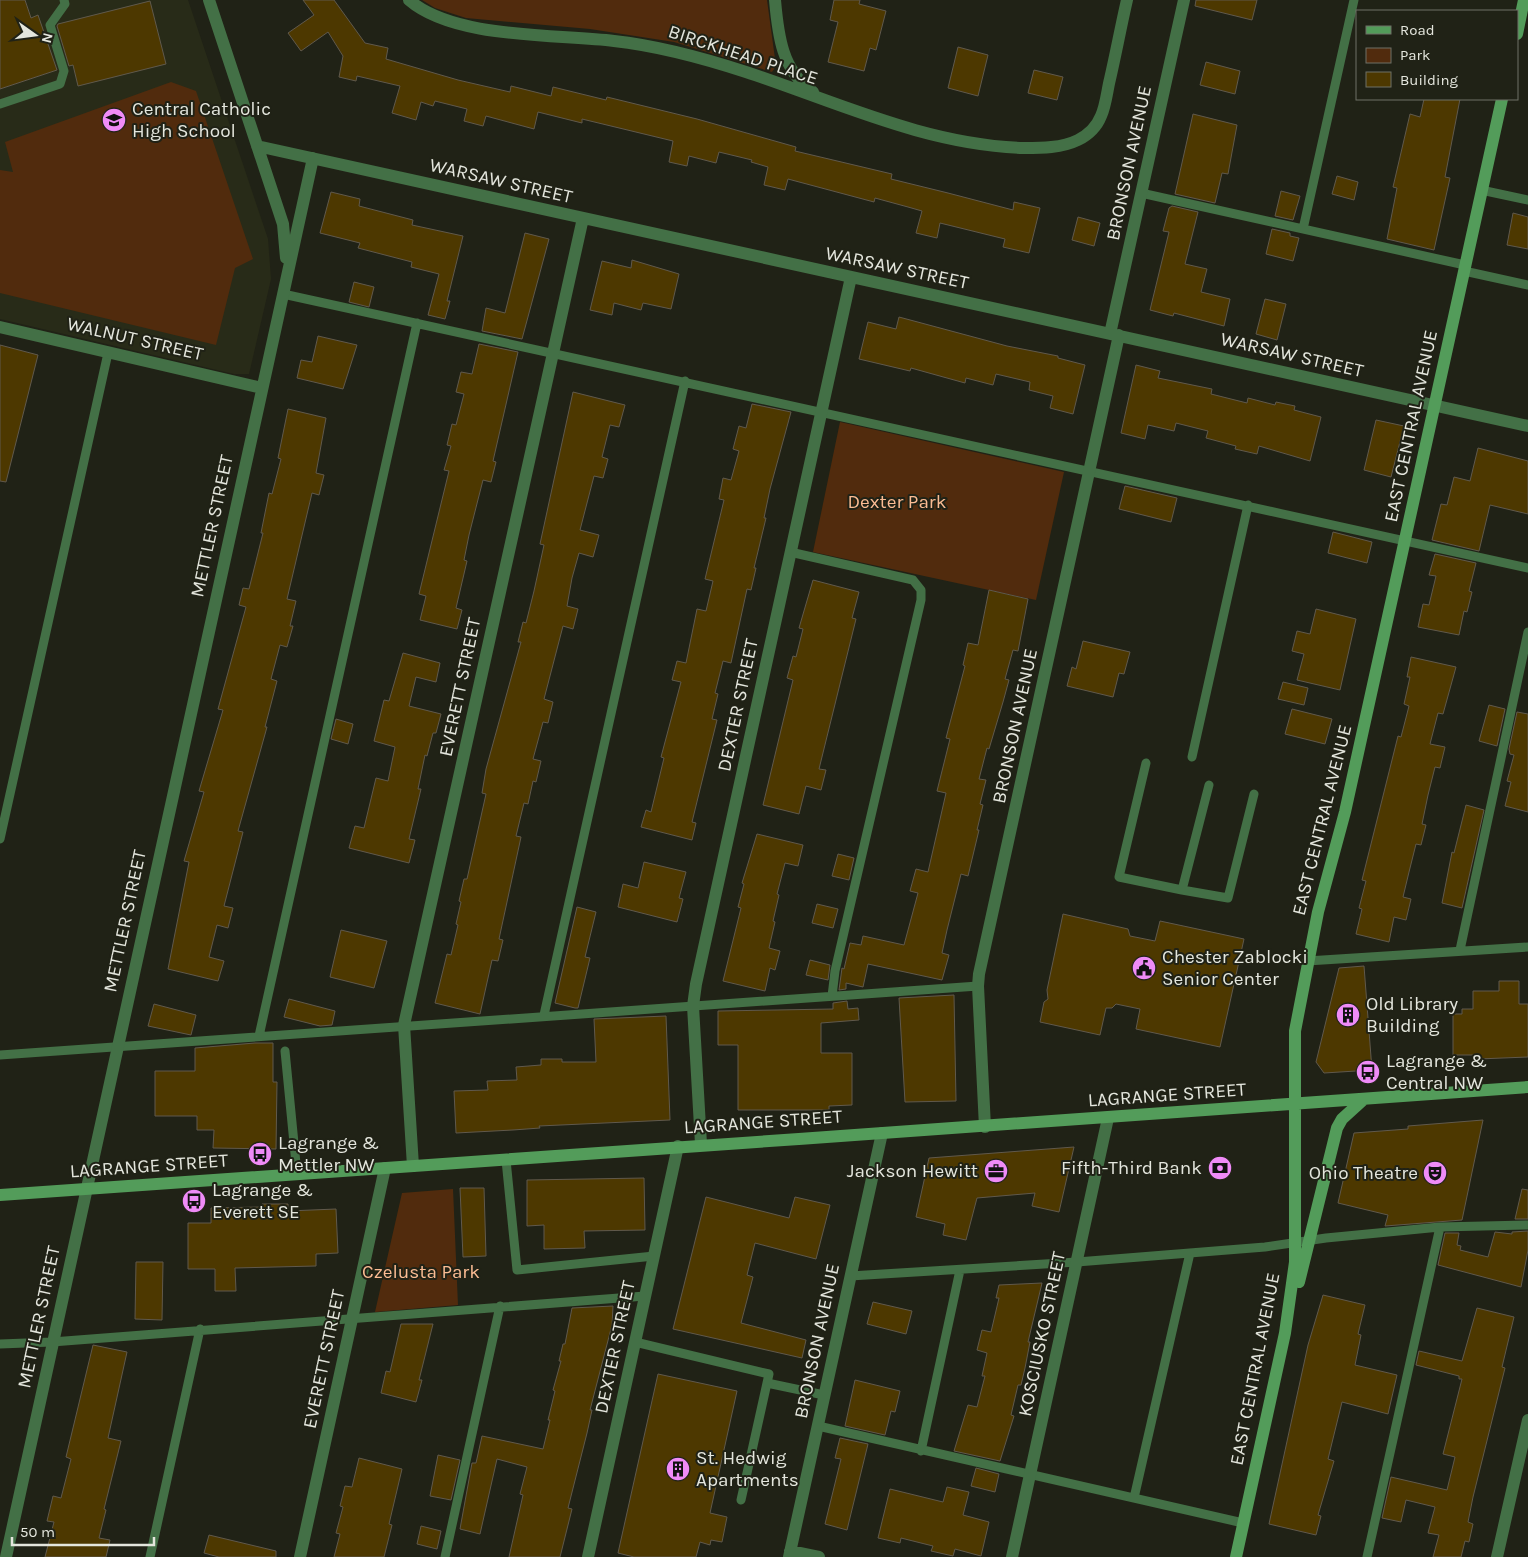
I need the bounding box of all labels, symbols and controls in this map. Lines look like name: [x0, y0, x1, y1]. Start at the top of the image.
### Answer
north arrow: [10, 10, 60, 60]
legend: [1356, 10, 1518, 100]
street label: BIRCKHEAD PLACE: [665, 20, 821, 90]
text: Road: [1400, 21, 1435, 39]
text: N: [38, 31, 57, 45]
text: Park: [1400, 46, 1430, 64]
text: Building: [1400, 71, 1458, 89]
street label: BRONSON AVENUE: [1102, 84, 1156, 242]
place label: Central Catholic High School: [132, 98, 271, 142]
school or university icon: Central Catholic High School: [101, 107, 127, 133]
street label: WARSAW STREET: [427, 154, 575, 208]
street label: WARSAW STREET: [823, 242, 971, 294]
street label: WALNUT STREET: [65, 313, 206, 365]
street label: WARSAW STREET: [1218, 328, 1366, 382]
street label: EAST CENTRAL AVENUE: [1380, 328, 1442, 524]
street label: METTLER STREET: [186, 452, 238, 599]
park label: Dexter Park: [848, 491, 947, 513]
street label: EVERETT STREET: [435, 615, 486, 758]
street label: DEXTER STREET: [713, 636, 763, 773]
street label: BRONSON AVENUE: [988, 647, 1042, 805]
street label: EAST CENTRAL AVENUE: [1288, 722, 1356, 918]
street label: METTLER STREET: [99, 847, 151, 994]
place label: Chester Zablocki Senior Center: [1162, 946, 1308, 990]
public building icon: Chester Zablocki Senior Center: [1131, 955, 1157, 981]
place label: Old Library Building: [1366, 993, 1458, 1037]
building icon: Old Library Building: [1335, 1002, 1361, 1028]
place label: Lagrange & Central NW: [1386, 1050, 1487, 1094]
bus stop icon: Lagrange & Central NW: [1355, 1059, 1381, 1085]
street label: LAGRANGE STREET: [1087, 1078, 1247, 1112]
street label: LAGRANGE STREET: [683, 1105, 843, 1139]
place label: Lagrange & Mettler NW: [278, 1132, 379, 1176]
bus stop icon: Lagrange & Mettler NW: [247, 1141, 273, 1167]
street label: LAGRANGE STREET: [69, 1149, 229, 1183]
bank icon: Fifth-Third Bank: [1207, 1155, 1233, 1181]
place label: Fifth-Third Bank: [1061, 1157, 1202, 1179]
office icon: Jackson Hewitt: [983, 1158, 1009, 1184]
place label: Jackson Hewitt: [847, 1160, 978, 1182]
theatre icon: Ohio Theatre: [1422, 1160, 1448, 1186]
place label: Ohio Theatre: [1309, 1162, 1418, 1184]
place label: Lagrange & Everett SE: [212, 1179, 313, 1223]
bus stop icon: Lagrange & Everett SE: [181, 1188, 207, 1214]
street label: METTLER STREET: [13, 1243, 65, 1390]
street label: KOSCIUSKO STREET: [1014, 1249, 1070, 1418]
park label: Czelusta Park: [362, 1261, 480, 1283]
street label: BRONSON AVENUE: [790, 1262, 844, 1420]
street label: EAST CENTRAL AVENUE: [1226, 1271, 1284, 1467]
street label: DEXTER STREET: [590, 1278, 640, 1415]
street label: EVERETT STREET: [299, 1287, 350, 1430]
place label: St. Hedwig Apartments: [696, 1447, 799, 1491]
building icon: St. Hedwig Apartments: [665, 1456, 691, 1482]
scale bar: [12, 1514, 155, 1546]
text: 50 m: [20, 1523, 55, 1541]

